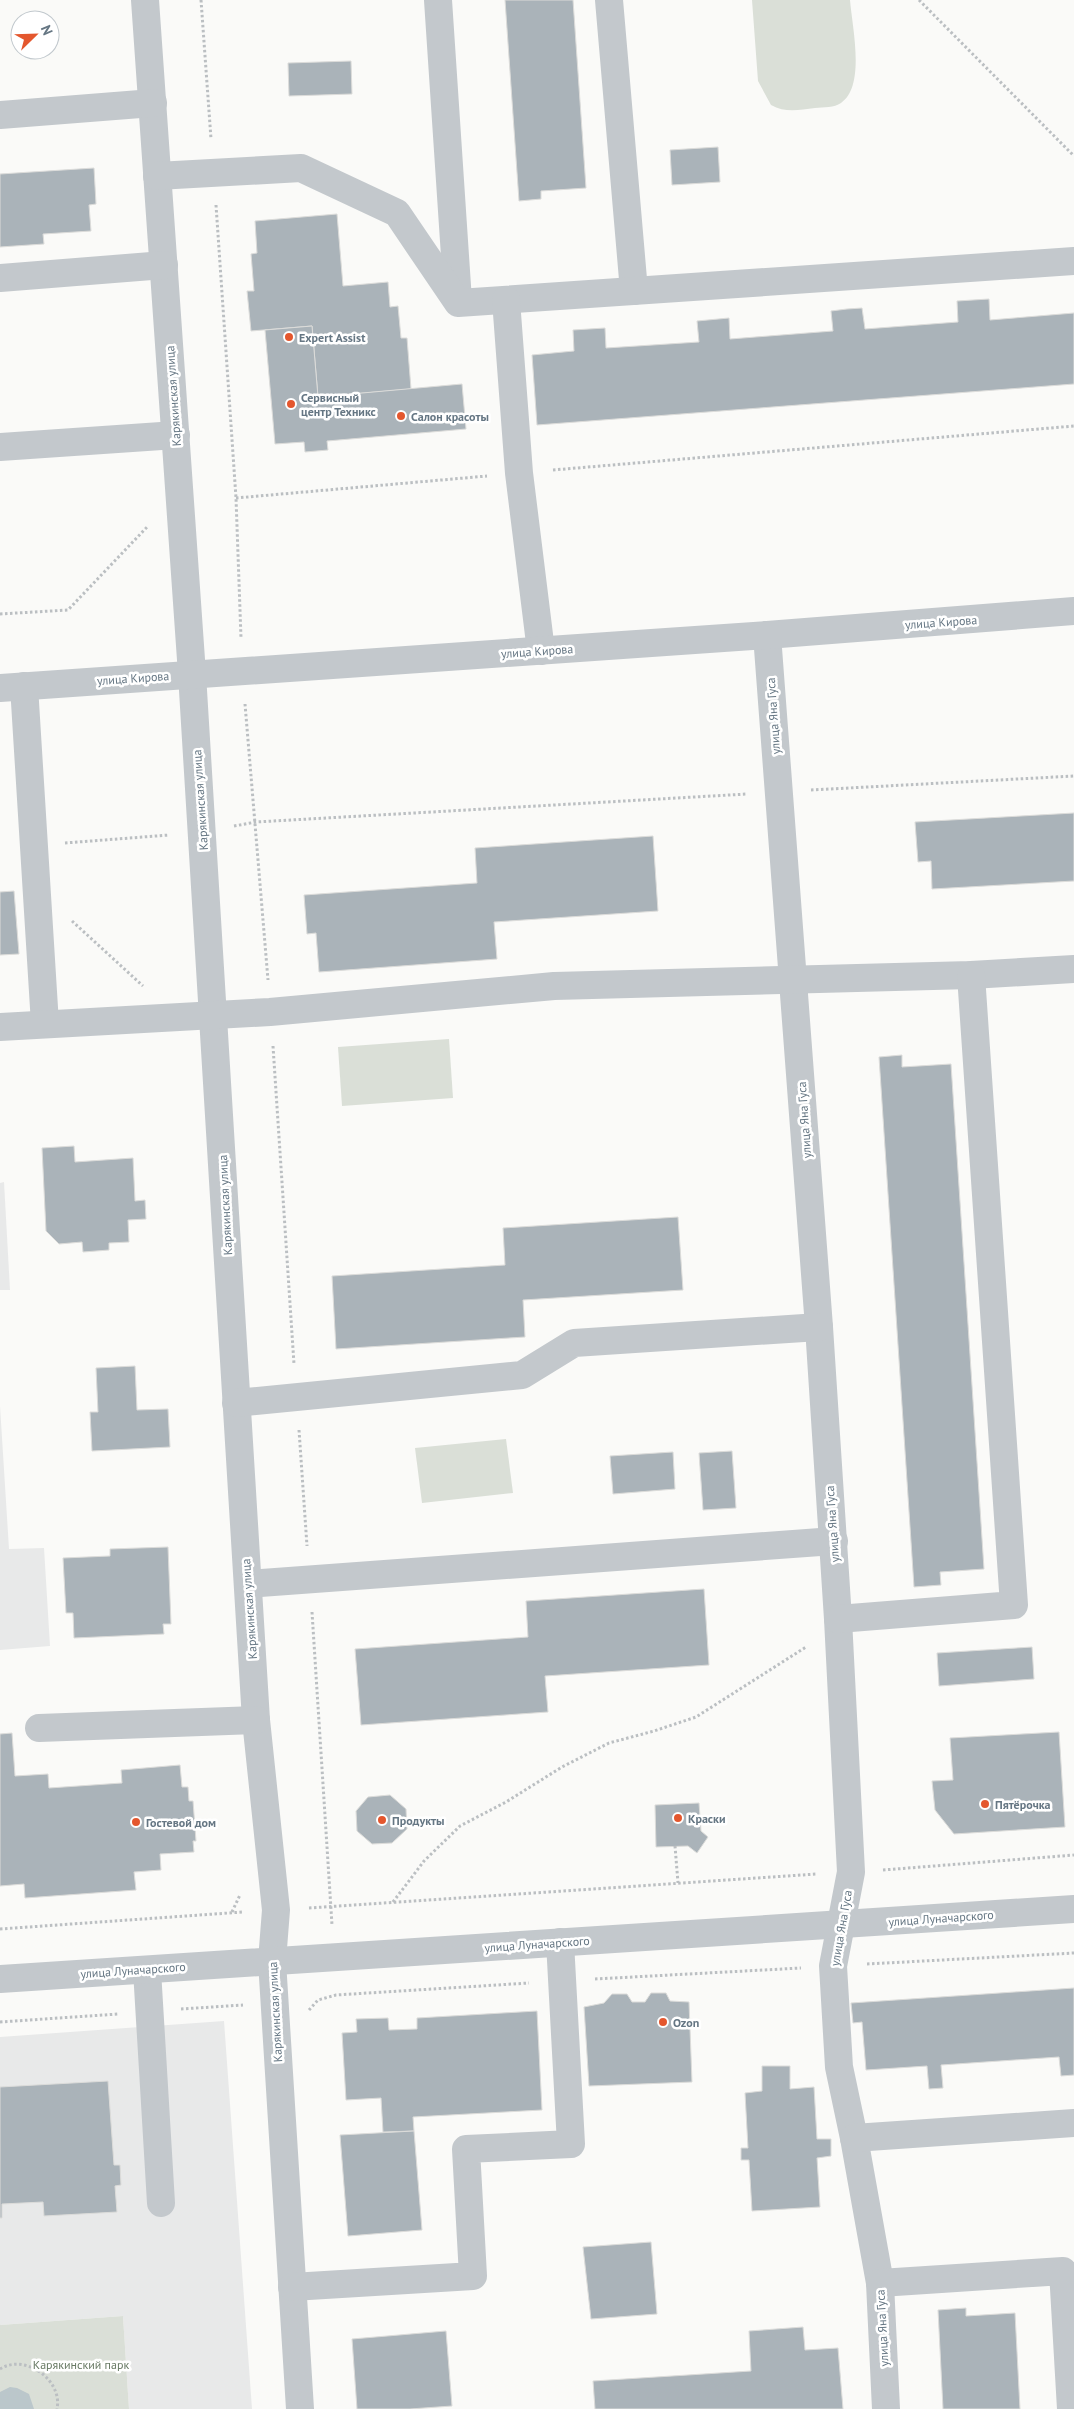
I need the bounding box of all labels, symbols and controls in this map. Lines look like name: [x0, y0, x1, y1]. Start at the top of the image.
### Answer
north arrow: [10, 10, 60, 60]
text: N: [37, 22, 57, 38]
place label: Expert Assist: [299, 330, 366, 345]
marker: Expert Assist: [283, 331, 295, 343]
street label: Карякинская улица: [162, 345, 184, 447]
place label: Сервисный центр Техникс: [301, 390, 376, 419]
marker: Сервисный центр Техникс: [285, 398, 297, 410]
place label: Салон красоты: [411, 409, 489, 424]
marker: Салон красоты: [395, 410, 407, 422]
street label: улица Кирова: [904, 612, 978, 632]
street label: улица Кирова: [500, 641, 574, 661]
street label: улица Кирова: [96, 668, 170, 688]
street label: улица Яна Гуса: [763, 677, 783, 755]
street label: Карякинская улица: [189, 749, 211, 851]
street label: улица Яна Гуса: [794, 1081, 814, 1159]
street label: Карякинская улица: [215, 1154, 235, 1256]
street label: улица Яна Гуса: [822, 1485, 842, 1563]
street label: Карякинская улица: [238, 1558, 260, 1660]
place label: Пятёрочка: [995, 1797, 1051, 1812]
marker: Пятёрочка: [979, 1798, 991, 1810]
place label: Краски: [688, 1811, 725, 1826]
marker: Краски: [672, 1812, 684, 1824]
place label: Продукты: [392, 1813, 444, 1828]
marker: Продукты: [376, 1814, 388, 1826]
place label: Гостевой дом: [146, 1815, 216, 1830]
marker: Гостевой дом: [130, 1816, 142, 1828]
street label: улица Яна Гуса: [827, 1889, 855, 1967]
street label: улица Луначарского: [888, 1907, 994, 1929]
street label: улица Луначарского: [484, 1933, 590, 1955]
street label: улица Луначарского: [80, 1959, 186, 1981]
street label: Карякинская улица: [265, 1961, 285, 2063]
place label: Ozon: [673, 2015, 699, 2030]
marker: Ozon: [657, 2016, 669, 2028]
street label: улица Яна Гуса: [872, 2289, 892, 2367]
park label: Карякинский парк: [33, 2357, 129, 2372]

